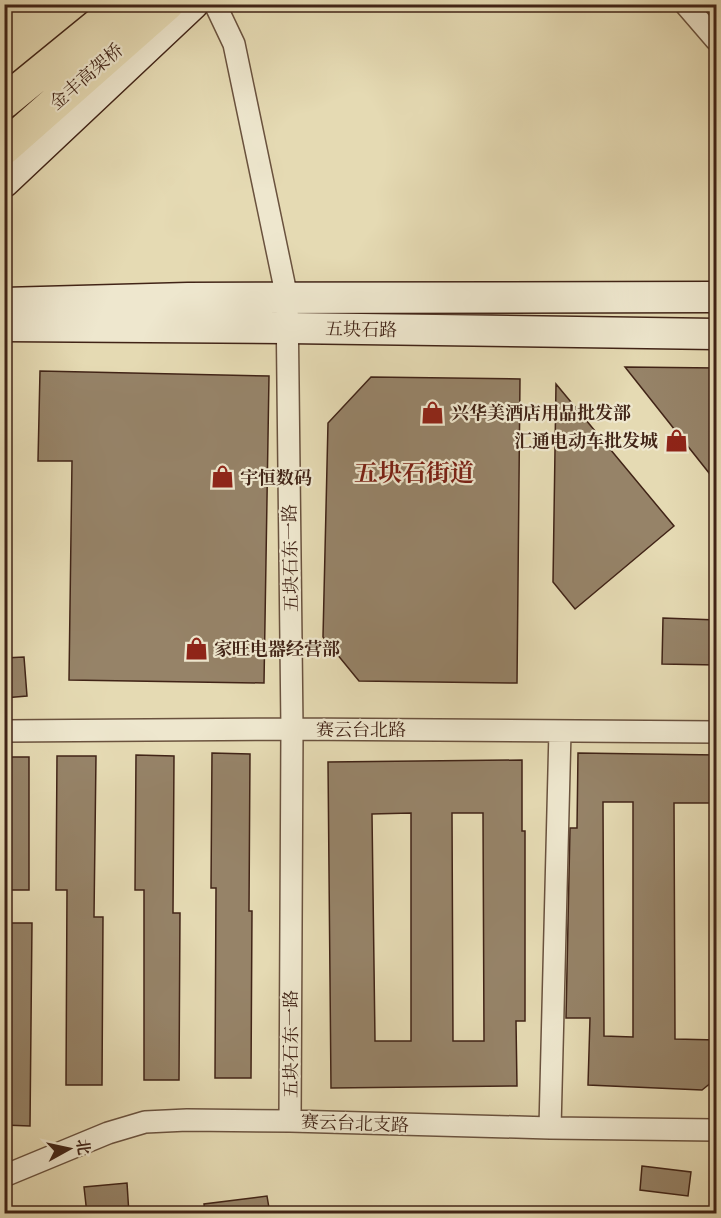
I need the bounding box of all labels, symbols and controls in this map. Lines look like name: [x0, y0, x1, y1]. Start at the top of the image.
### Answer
street label: 金丰高架桥: [43, 36, 129, 116]
street label: 五块石路: [325, 315, 397, 343]
shop icon: 兴华美酒店用品批发部: [420, 399, 446, 425]
place label: 兴华美酒店用品批发部: [451, 399, 631, 426]
place label: 汇通电动车批发城: [514, 427, 658, 454]
shop icon: 汇通电动车批发城: [663, 427, 689, 453]
district label: 五块石街道: [354, 455, 474, 490]
shop icon: 宇恒数码: [209, 464, 235, 490]
place label: 宇恒数码: [240, 464, 312, 491]
street label: 五块石东一路: [276, 504, 304, 612]
shop icon: 家旺电器经营部: [183, 635, 209, 661]
place label: 家旺电器经营部: [214, 635, 340, 662]
street label: 赛云台北路: [316, 716, 406, 743]
street label: 五块石东一路: [277, 990, 304, 1098]
street label: 赛云台北支路: [301, 1108, 409, 1138]
north arrow: [39, 1119, 99, 1179]
text: 北: [71, 1137, 97, 1157]

